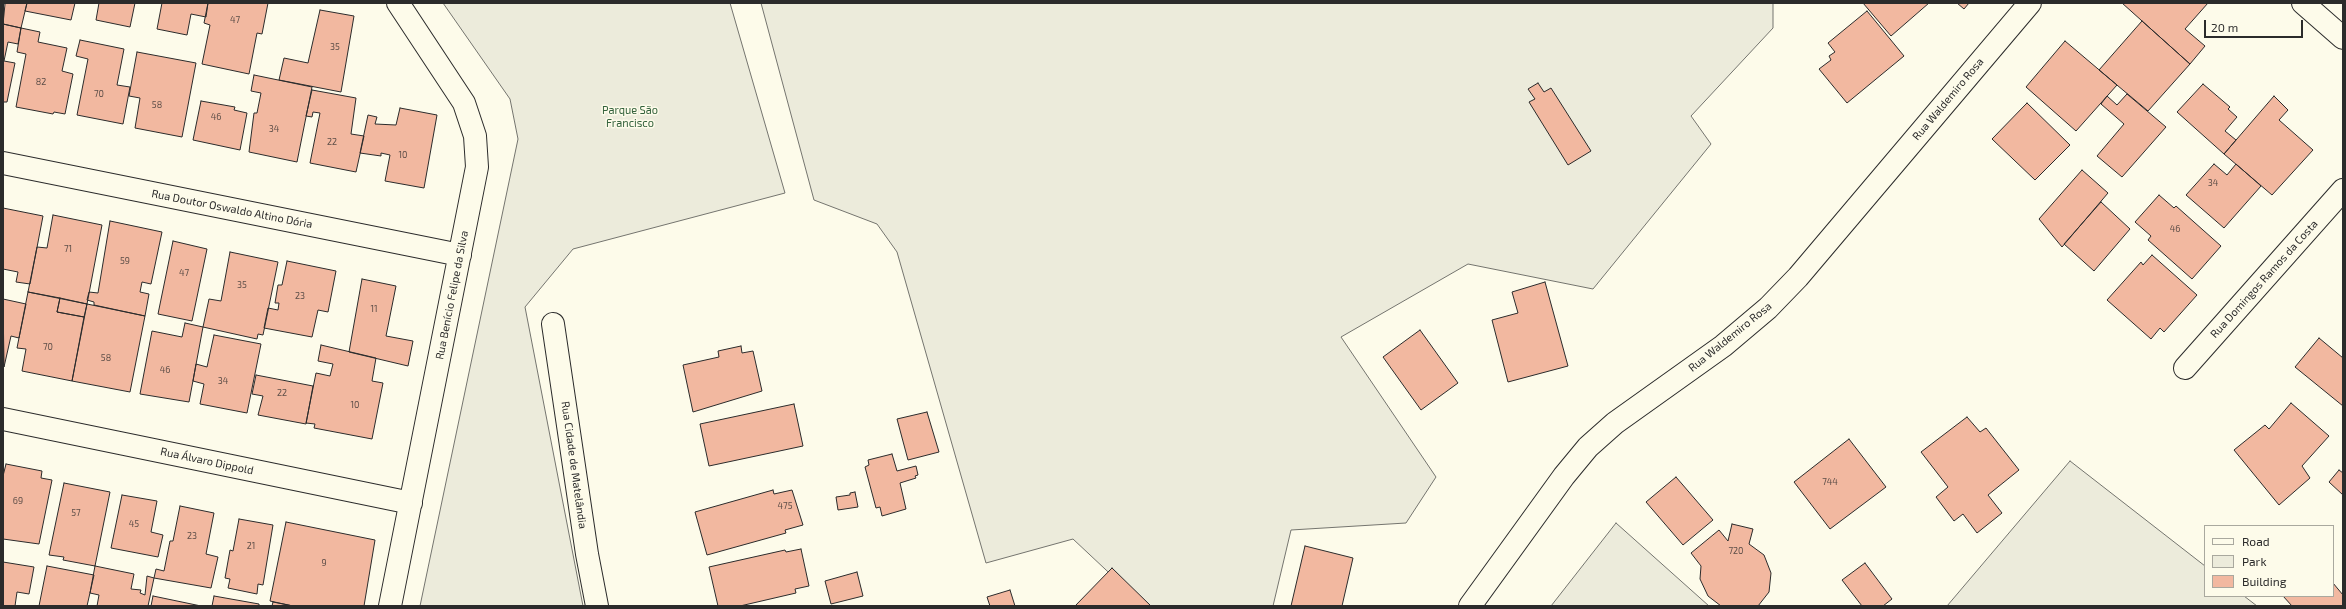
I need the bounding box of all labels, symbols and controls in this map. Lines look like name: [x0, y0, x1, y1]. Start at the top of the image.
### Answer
scale bar: [2206, 12, 2305, 38]
house number: 47: [230, 15, 240, 25]
text: 20 m: [2211, 20, 2238, 34]
house number: 35: [330, 42, 340, 52]
street label: Rua Waldemiro Rosa: [1910, 55, 1986, 143]
house number: 82: [36, 77, 46, 87]
house number: 70: [94, 89, 104, 99]
house number: 58: [152, 100, 162, 110]
park label: Parque São Francisco: [602, 103, 658, 129]
house number: 46: [211, 112, 221, 122]
house number: 34: [269, 124, 279, 134]
house number: 22: [327, 137, 337, 147]
house number: 10: [398, 150, 408, 160]
house number: 34: [2208, 178, 2218, 188]
street label: Rua Doutor Oswaldo Altino Dória: [150, 187, 314, 231]
street label: Rua Domingos Ramos da Costa: [2208, 217, 2320, 341]
house number: 46: [2170, 224, 2180, 234]
street label: Rua Benício Felipe da Silva: [433, 229, 471, 361]
house number: 71: [64, 244, 72, 254]
house number: 59: [120, 256, 130, 266]
house number: 47: [179, 268, 189, 278]
house number: 35: [237, 280, 247, 290]
house number: 23: [295, 291, 305, 301]
street label: Rua Waldemiro Rosa: [1686, 299, 1774, 375]
house number: 11: [370, 304, 378, 314]
house number: 70: [43, 342, 53, 352]
house number: 58: [101, 353, 111, 363]
house number: 46: [160, 365, 170, 375]
house number: 34: [218, 376, 228, 386]
house number: 22: [277, 388, 287, 398]
house number: 10: [350, 400, 360, 410]
street label: Rua Cidade de Matelândia: [559, 400, 589, 530]
street label: Rua Álvaro Dippold: [159, 445, 255, 477]
house number: 744: [1822, 477, 1838, 487]
house number: 69: [13, 496, 23, 506]
house number: 475: [778, 501, 792, 511]
house number: 57: [71, 508, 81, 518]
house number: 45: [129, 519, 139, 529]
legend: [2204, 525, 2334, 597]
house number: 23: [187, 531, 197, 541]
text: Road: [2242, 534, 2270, 548]
house number: 21: [247, 541, 255, 551]
house number: 720: [1728, 546, 1744, 556]
text: Park: [2242, 554, 2267, 568]
house number: 9: [321, 558, 327, 568]
text: Building: [2242, 574, 2286, 588]

